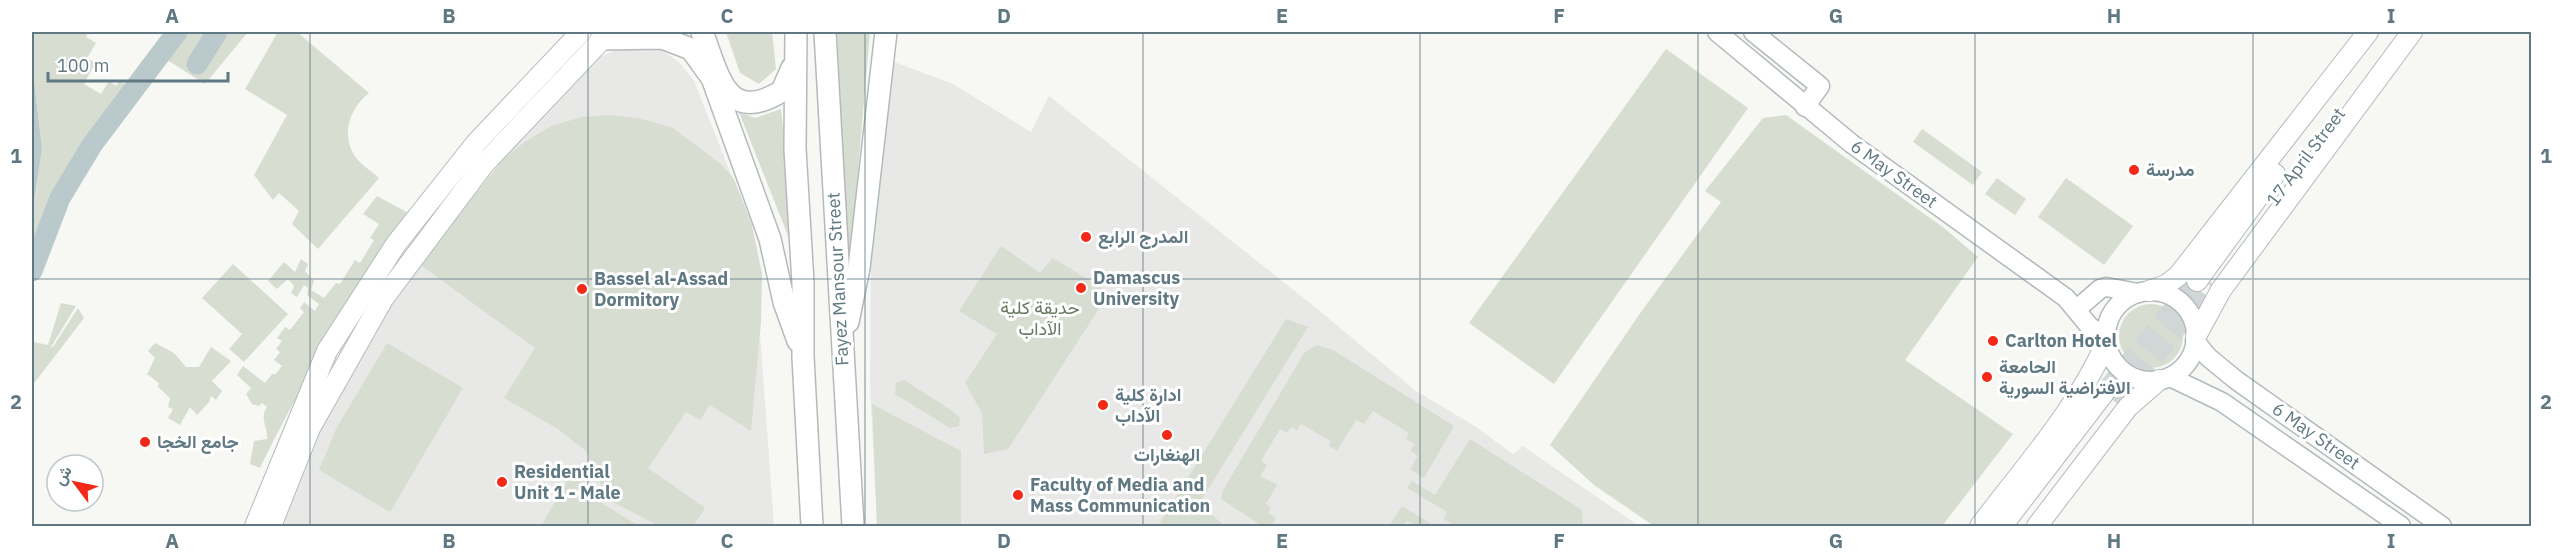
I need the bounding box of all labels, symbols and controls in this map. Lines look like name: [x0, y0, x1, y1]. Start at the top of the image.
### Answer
text: A: [165, 2, 179, 29]
text: B: [442, 2, 456, 29]
text: C: [720, 2, 734, 29]
text: D: [997, 2, 1011, 29]
text: E: [1276, 2, 1288, 29]
text: F: [1553, 2, 1565, 29]
text: G: [1829, 2, 1843, 29]
text: H: [2107, 2, 2121, 29]
text: I: [2387, 2, 2395, 29]
scale bar: [48, 45, 228, 83]
text: 100 m: [57, 54, 109, 77]
street label: 17 April Street: [2261, 103, 2350, 211]
street label: 6 May Street: [1846, 134, 1942, 213]
text: 1: [10, 142, 22, 169]
text: 1: [2540, 142, 2552, 169]
place label: مدرسة: [2146, 158, 2195, 181]
marker: مدرسة: [2127, 163, 2141, 177]
street label: Fayez Mansour Street: [821, 192, 854, 366]
place label: المدرج الرابع: [1098, 225, 1188, 249]
marker: المدرج الرابع: [1079, 230, 1093, 244]
place label: Damascus University: [1093, 266, 1180, 310]
place label: Bassel al-Assad Dormitory: [594, 267, 728, 311]
marker: Damascus University: [1074, 281, 1088, 295]
marker: Bassel al-Assad Dormitory: [575, 282, 589, 296]
park label: حديقة كلية الآداب: [1000, 296, 1080, 340]
place label: Carlton Hotel: [2005, 329, 2118, 352]
marker: Carlton Hotel: [1986, 334, 2000, 348]
place label: الحامعة الافتراضية السورية: [1999, 355, 2131, 399]
marker: الحامعة الافتراضية السورية: [1980, 370, 1994, 384]
place label: ادارة كلية الآداب: [1115, 383, 1181, 427]
text: 2: [10, 388, 22, 415]
text: 2: [2540, 388, 2552, 415]
street label: 6 May Street: [2268, 397, 2365, 474]
marker: ادارة كلية الآداب: [1096, 398, 1110, 412]
marker: الهنغارات: [1160, 428, 1174, 442]
place label: جامع الخجا: [157, 430, 239, 454]
marker: جامع الخجا: [138, 435, 152, 449]
place label: الهنغارات: [1134, 443, 1200, 466]
north arrow: [45, 453, 105, 513]
place label: Residential Unit 1 - Male: [514, 460, 621, 504]
text: ش: [49, 462, 76, 489]
place label: Faculty of Media and Mass Communication: [1030, 473, 1210, 517]
marker: Residential Unit 1 - Male: [495, 475, 509, 489]
marker: Faculty of Media and Mass Communication: [1011, 488, 1025, 502]
text: A: [165, 527, 179, 554]
text: B: [442, 527, 456, 554]
text: C: [720, 527, 734, 554]
text: D: [997, 527, 1011, 554]
text: E: [1276, 527, 1288, 554]
text: F: [1553, 527, 1565, 554]
text: G: [1829, 527, 1843, 554]
text: H: [2107, 527, 2121, 554]
text: I: [2387, 527, 2395, 554]

